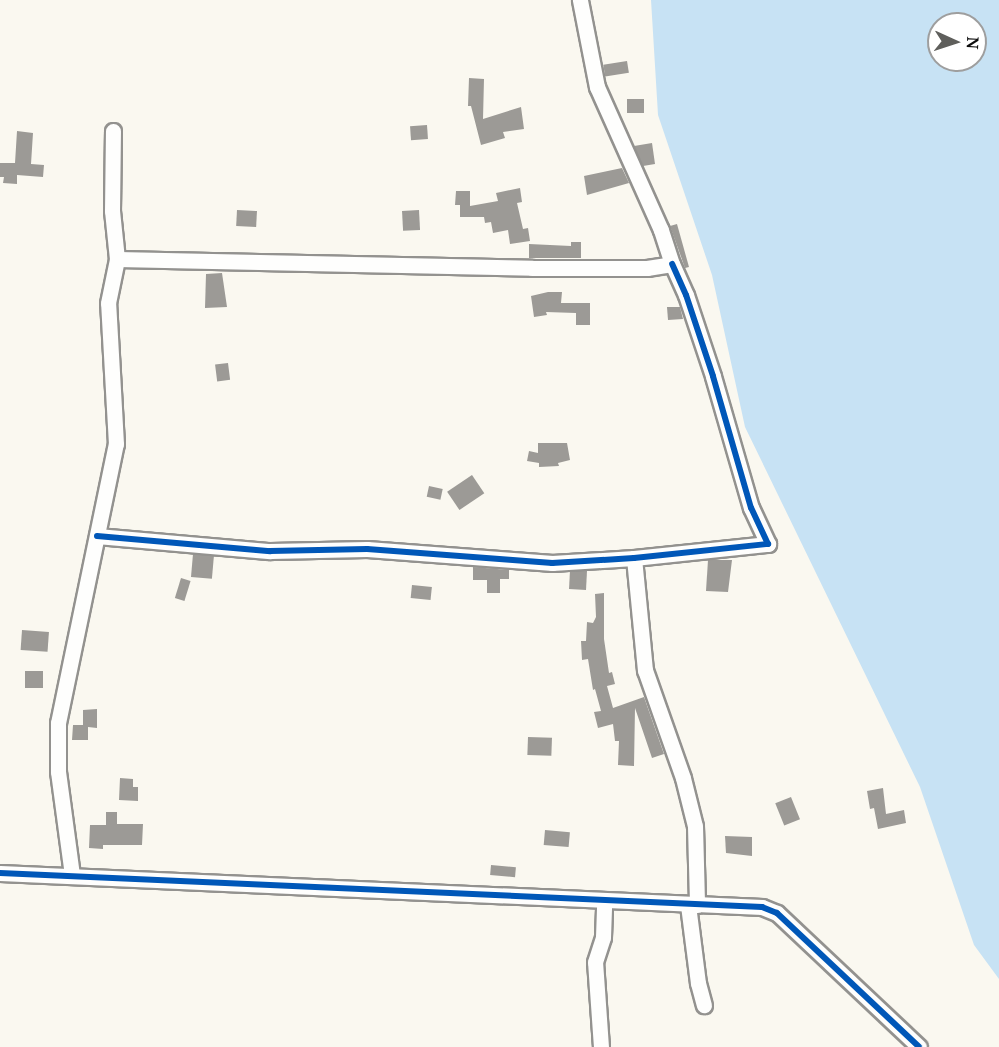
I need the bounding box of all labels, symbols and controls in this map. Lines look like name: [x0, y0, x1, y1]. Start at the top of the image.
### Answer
north arrow: [927, 12, 987, 72]
text: N: [962, 36, 984, 50]

